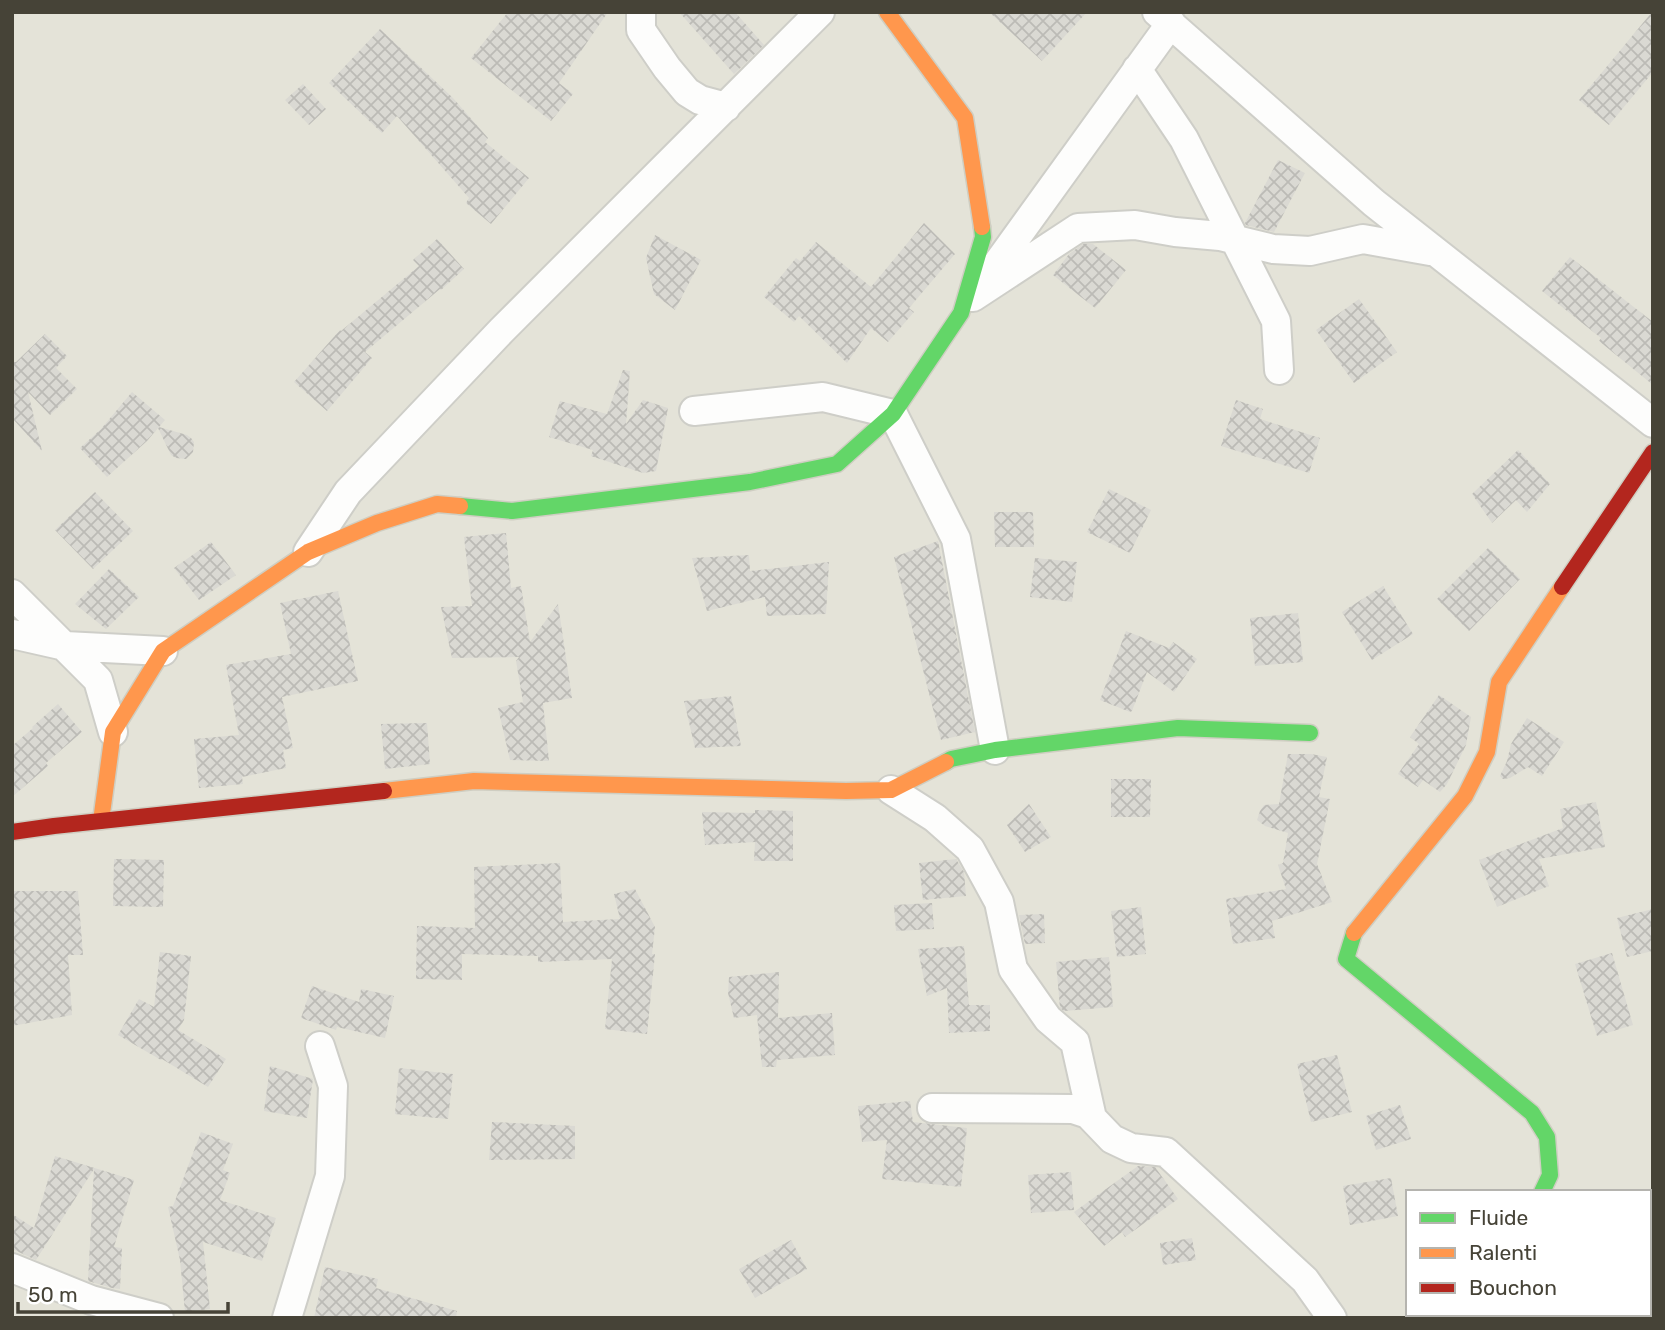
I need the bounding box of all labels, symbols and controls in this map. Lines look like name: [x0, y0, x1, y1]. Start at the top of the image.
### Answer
legend: [1406, 1190, 1651, 1316]
text: Fluide: [1469, 1205, 1528, 1230]
text: Ralenti: [1469, 1240, 1537, 1265]
scale bar: [18, 1270, 228, 1314]
text: Bouchon: [1469, 1275, 1557, 1300]
text: 50 m: [28, 1282, 78, 1307]

